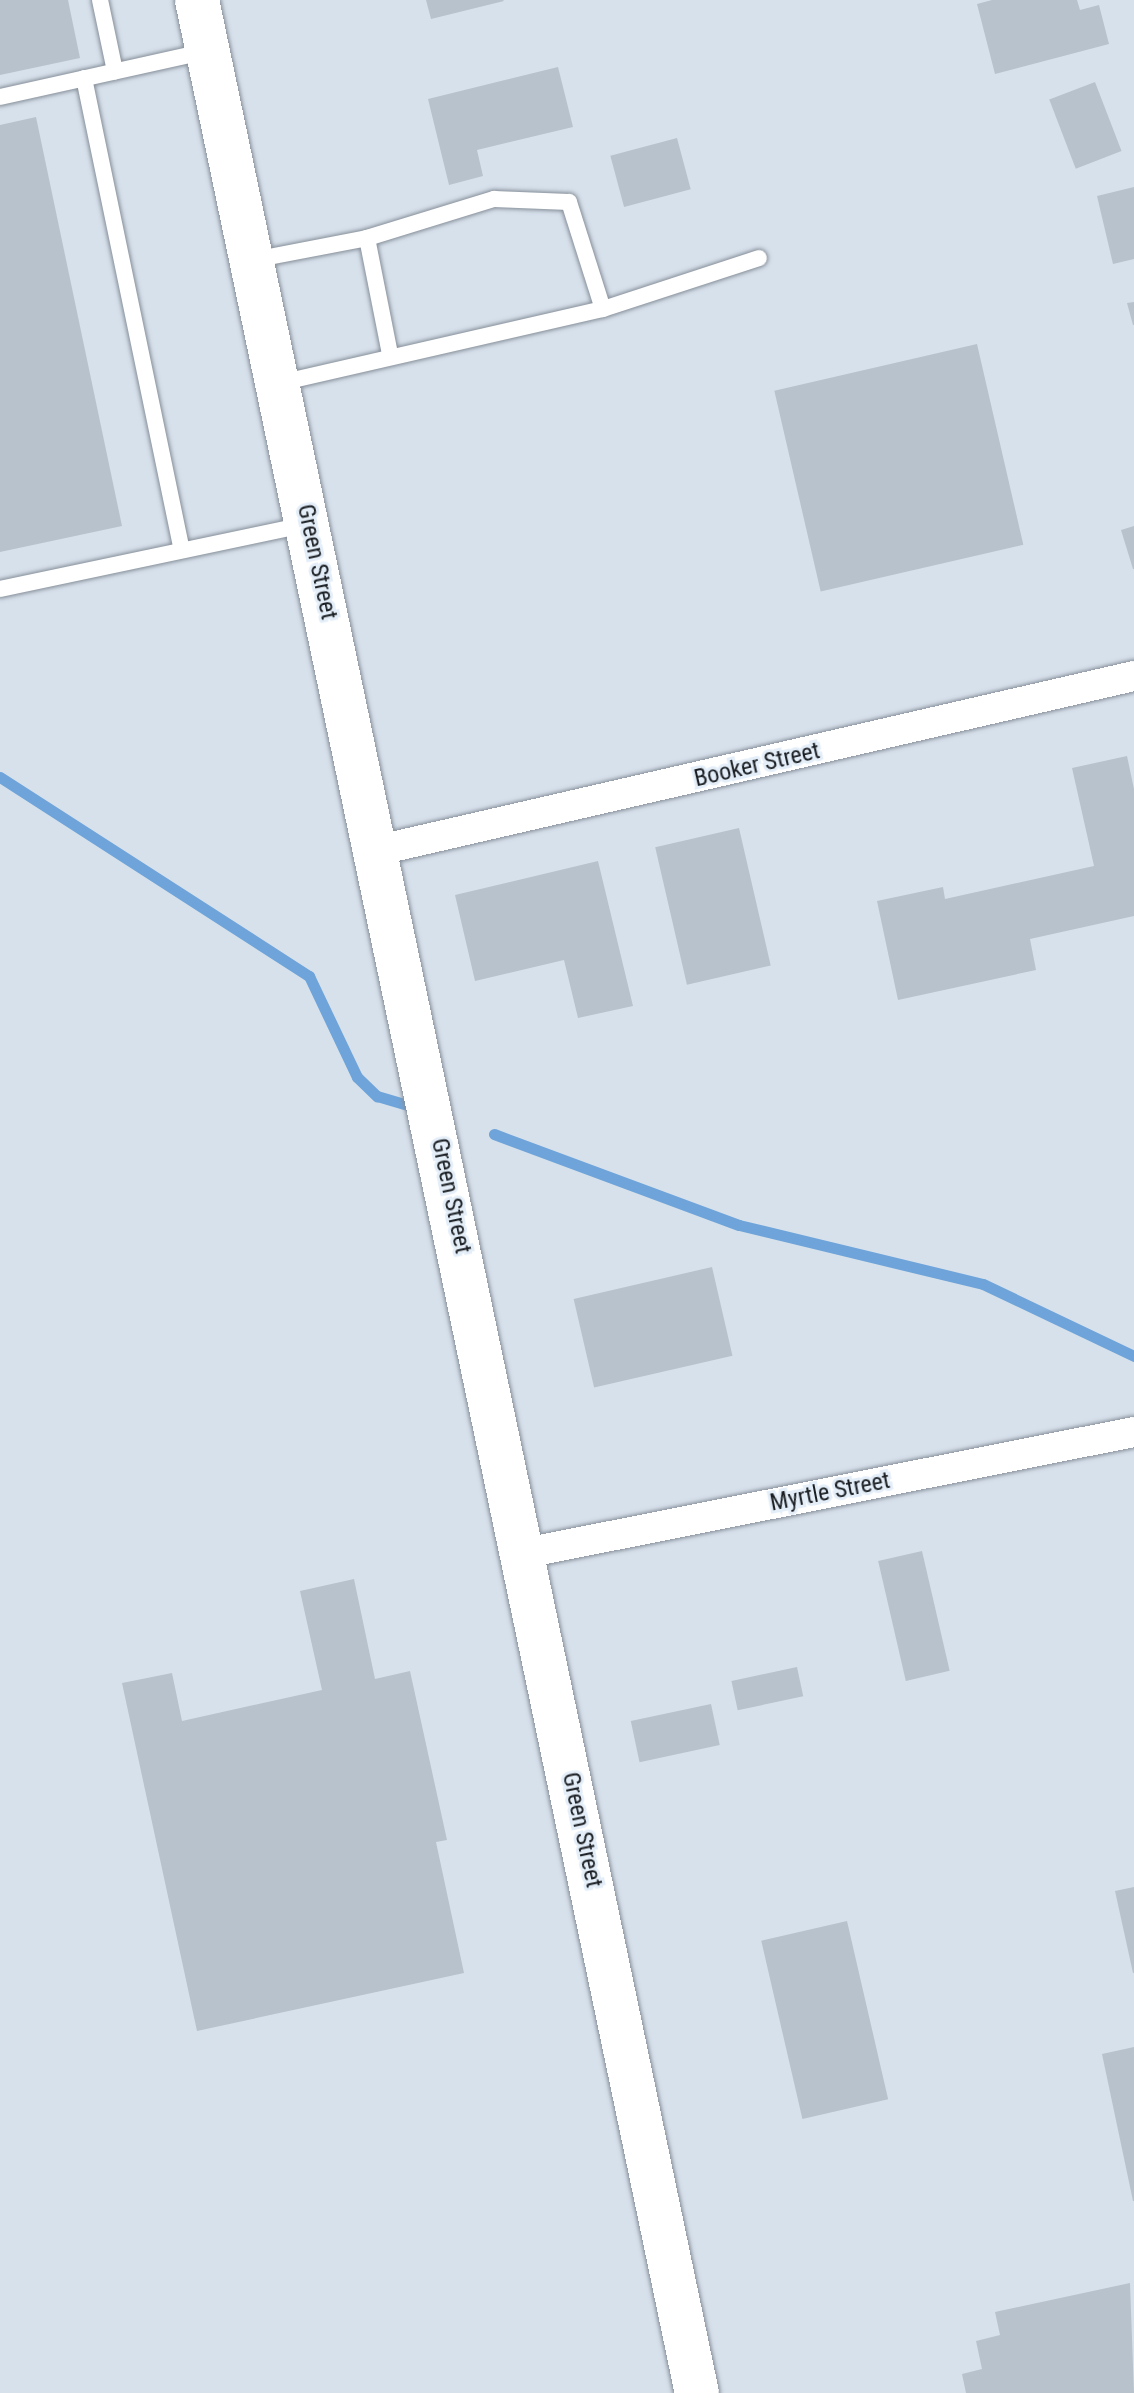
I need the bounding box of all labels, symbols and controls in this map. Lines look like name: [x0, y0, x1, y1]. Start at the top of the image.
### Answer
street label: Green Street: [291, 502, 343, 622]
street label: Booker Street: [691, 737, 823, 793]
street label: Green Street: [425, 1136, 477, 1256]
street label: Myrtle Street: [768, 1466, 892, 1518]
street label: Green Street: [556, 1770, 608, 1890]

